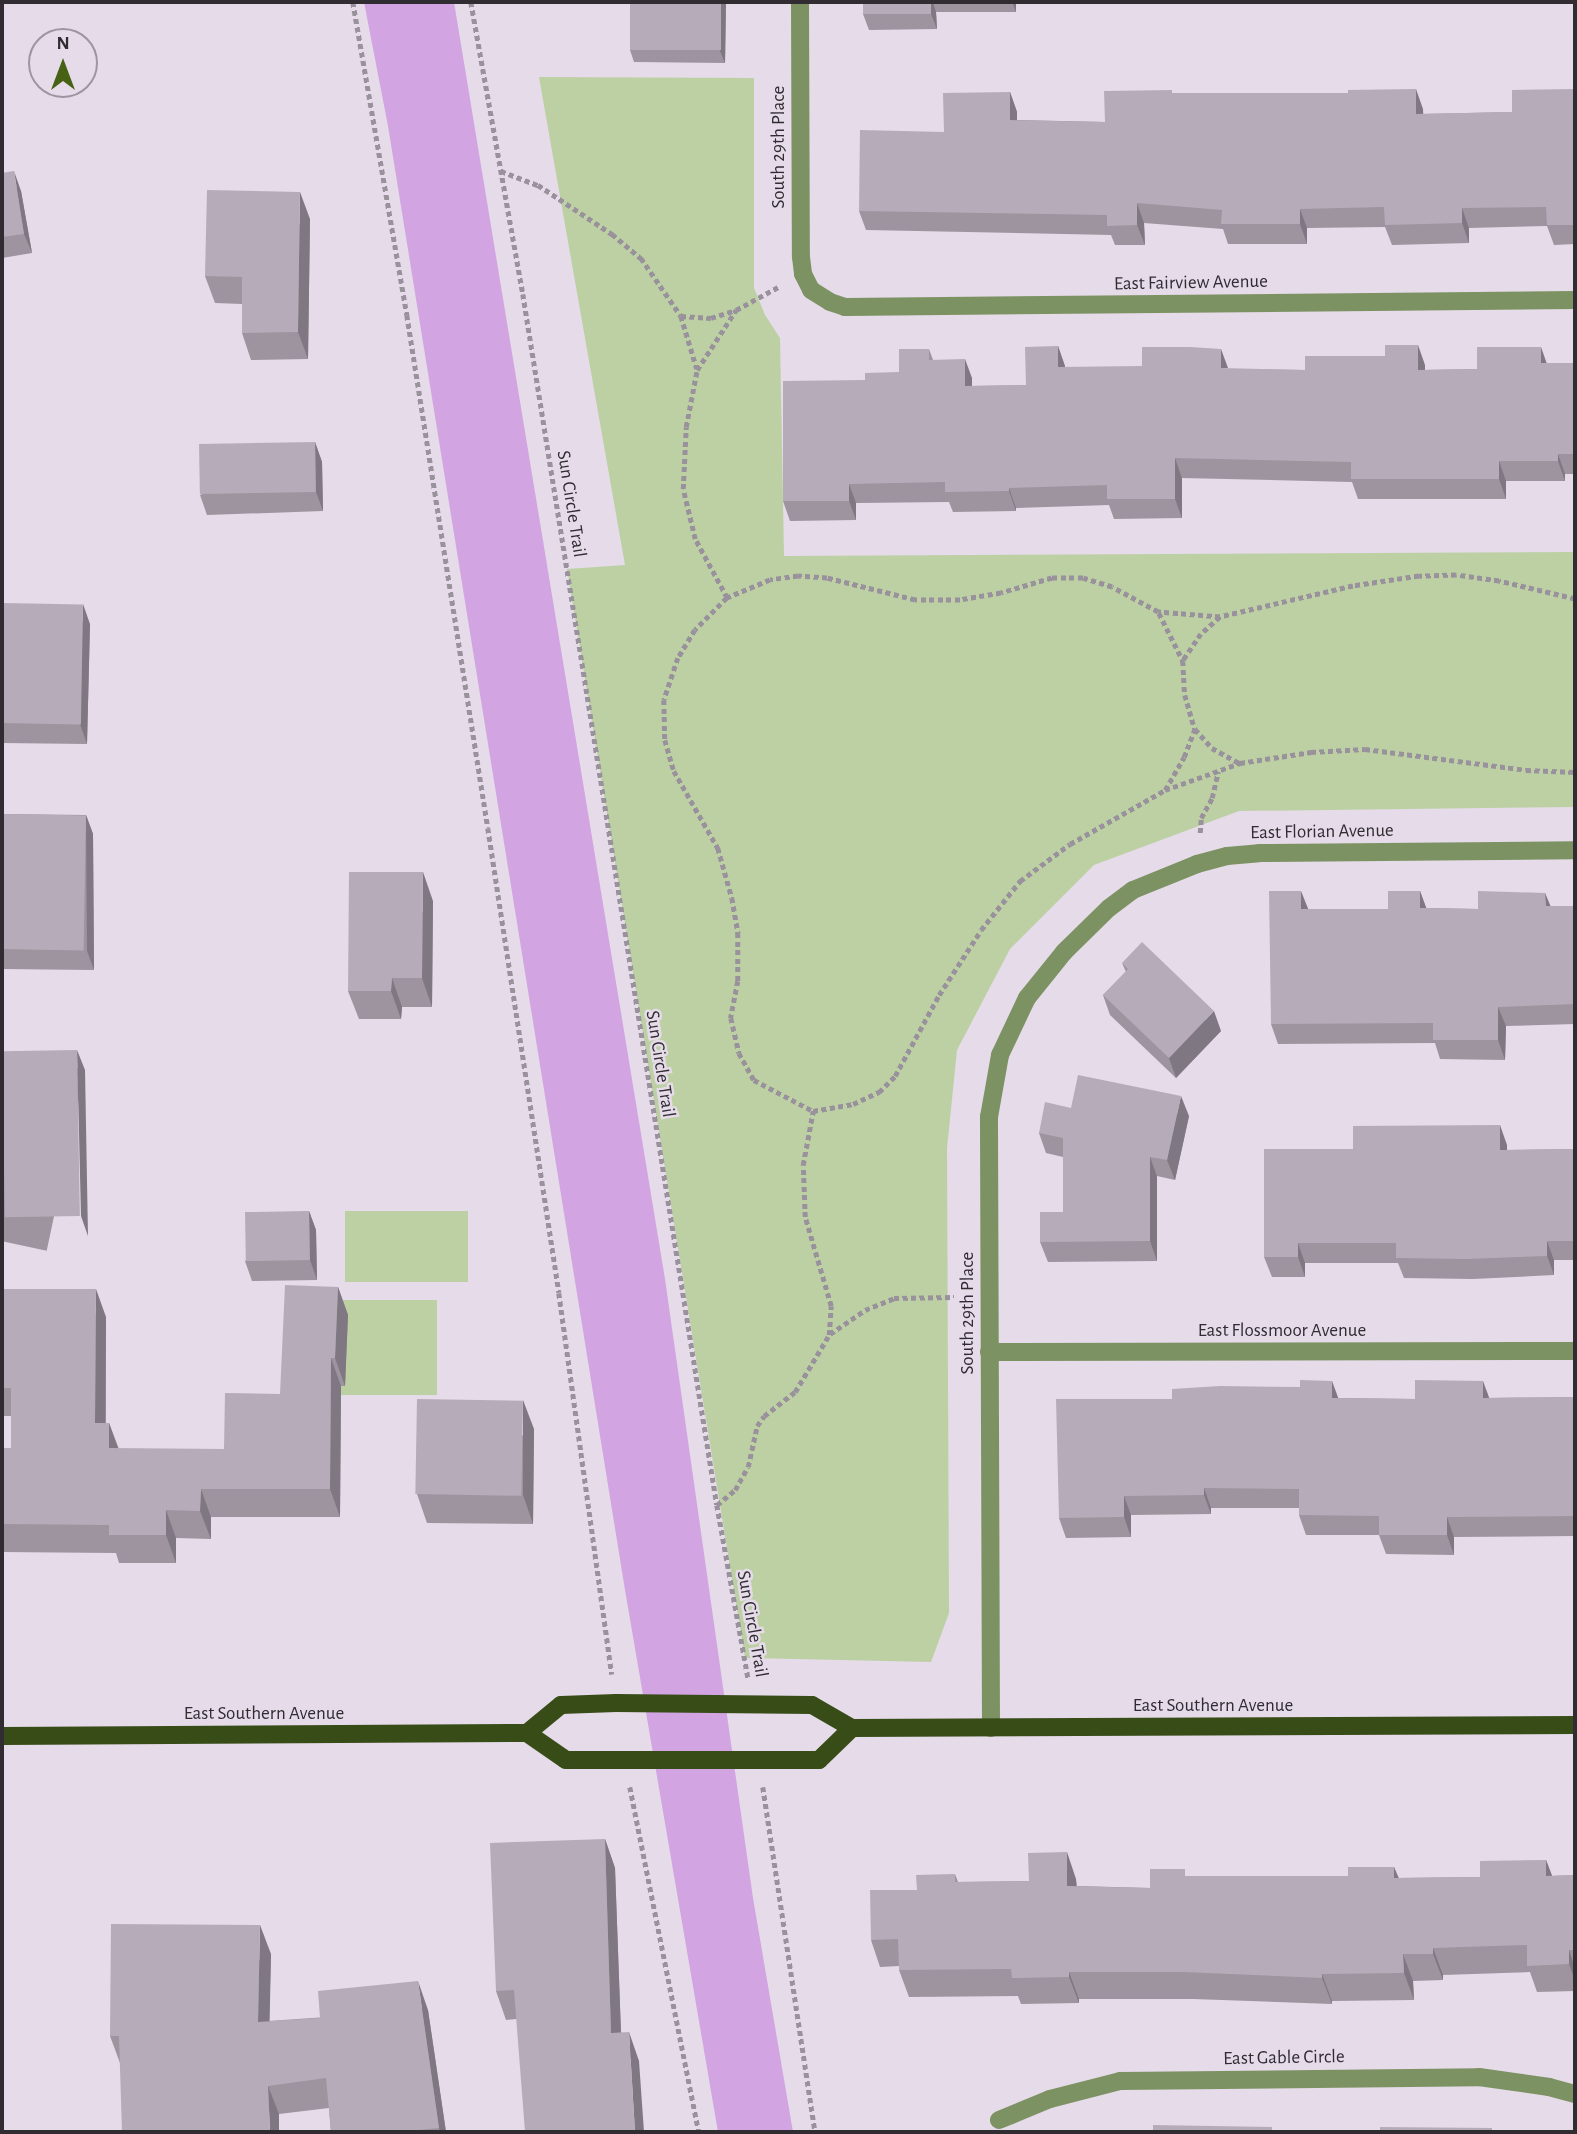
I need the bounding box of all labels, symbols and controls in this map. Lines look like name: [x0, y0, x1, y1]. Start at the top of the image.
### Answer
north arrow: [28, 28, 98, 98]
text: N: [56, 34, 70, 53]
street label: South 29th Place: [768, 86, 790, 208]
street label: East Fairview Avenue: [1114, 270, 1268, 296]
street label: Sun Circle Trail: [551, 449, 591, 559]
street label: East Florian Avenue: [1250, 819, 1394, 845]
street label: Sun Circle Trail: [640, 1009, 680, 1119]
street label: South 29th Place: [957, 1252, 979, 1374]
street label: East Flossmoor Avenue: [1198, 1320, 1366, 1342]
street label: Sun Circle Trail: [731, 1569, 773, 1679]
street label: East Southern Avenue: [1133, 1695, 1293, 1717]
street label: East Southern Avenue: [184, 1703, 344, 1725]
street label: East Gable Circle: [1223, 2046, 1345, 2070]

